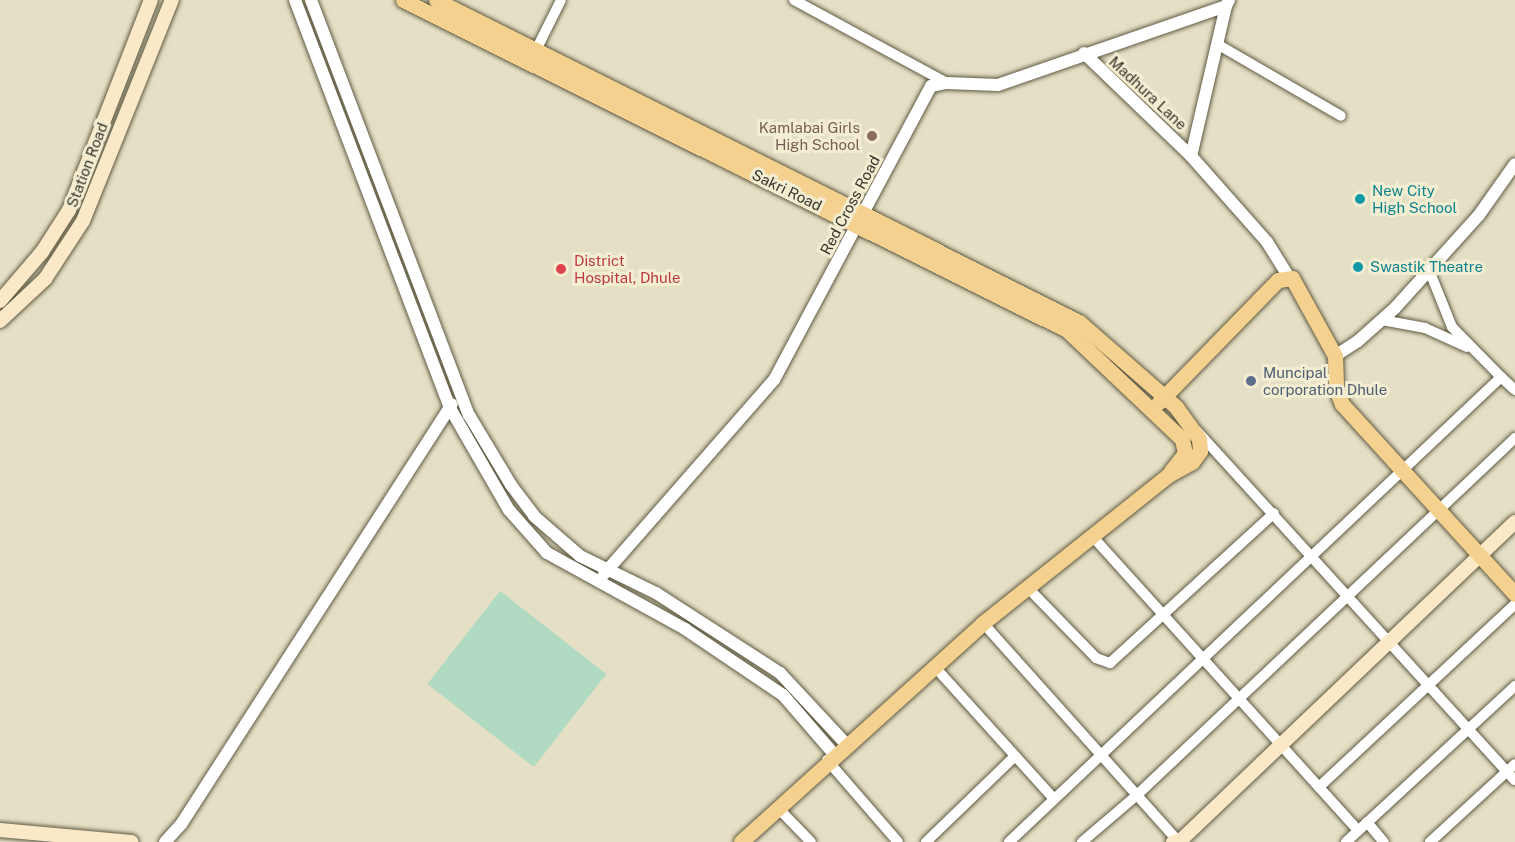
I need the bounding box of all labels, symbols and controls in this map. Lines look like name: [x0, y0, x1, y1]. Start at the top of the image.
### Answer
street label: Madhura Lane: [1106, 53, 1190, 133]
place label: Kamlabai Girls High School: [759, 118, 860, 153]
street label: Station Road: [63, 120, 111, 210]
marker: Kamlabai Girls High School: [865, 129, 879, 143]
street label: Red Cross Road: [816, 152, 884, 258]
street label: Sakri Road: [749, 165, 825, 215]
place label: New City High School: [1372, 181, 1457, 216]
marker: New City High School: [1353, 192, 1367, 206]
place label: District Hospital, Dhule: [574, 251, 681, 286]
place label: Swastik Theatre: [1370, 258, 1483, 276]
marker: District Hospital, Dhule: [552, 260, 570, 278]
marker: Swastik Theatre: [1351, 260, 1365, 274]
place label: Muncipal corporation Dhule: [1263, 363, 1387, 398]
marker: Muncipal corporation Dhule: [1244, 374, 1258, 388]

